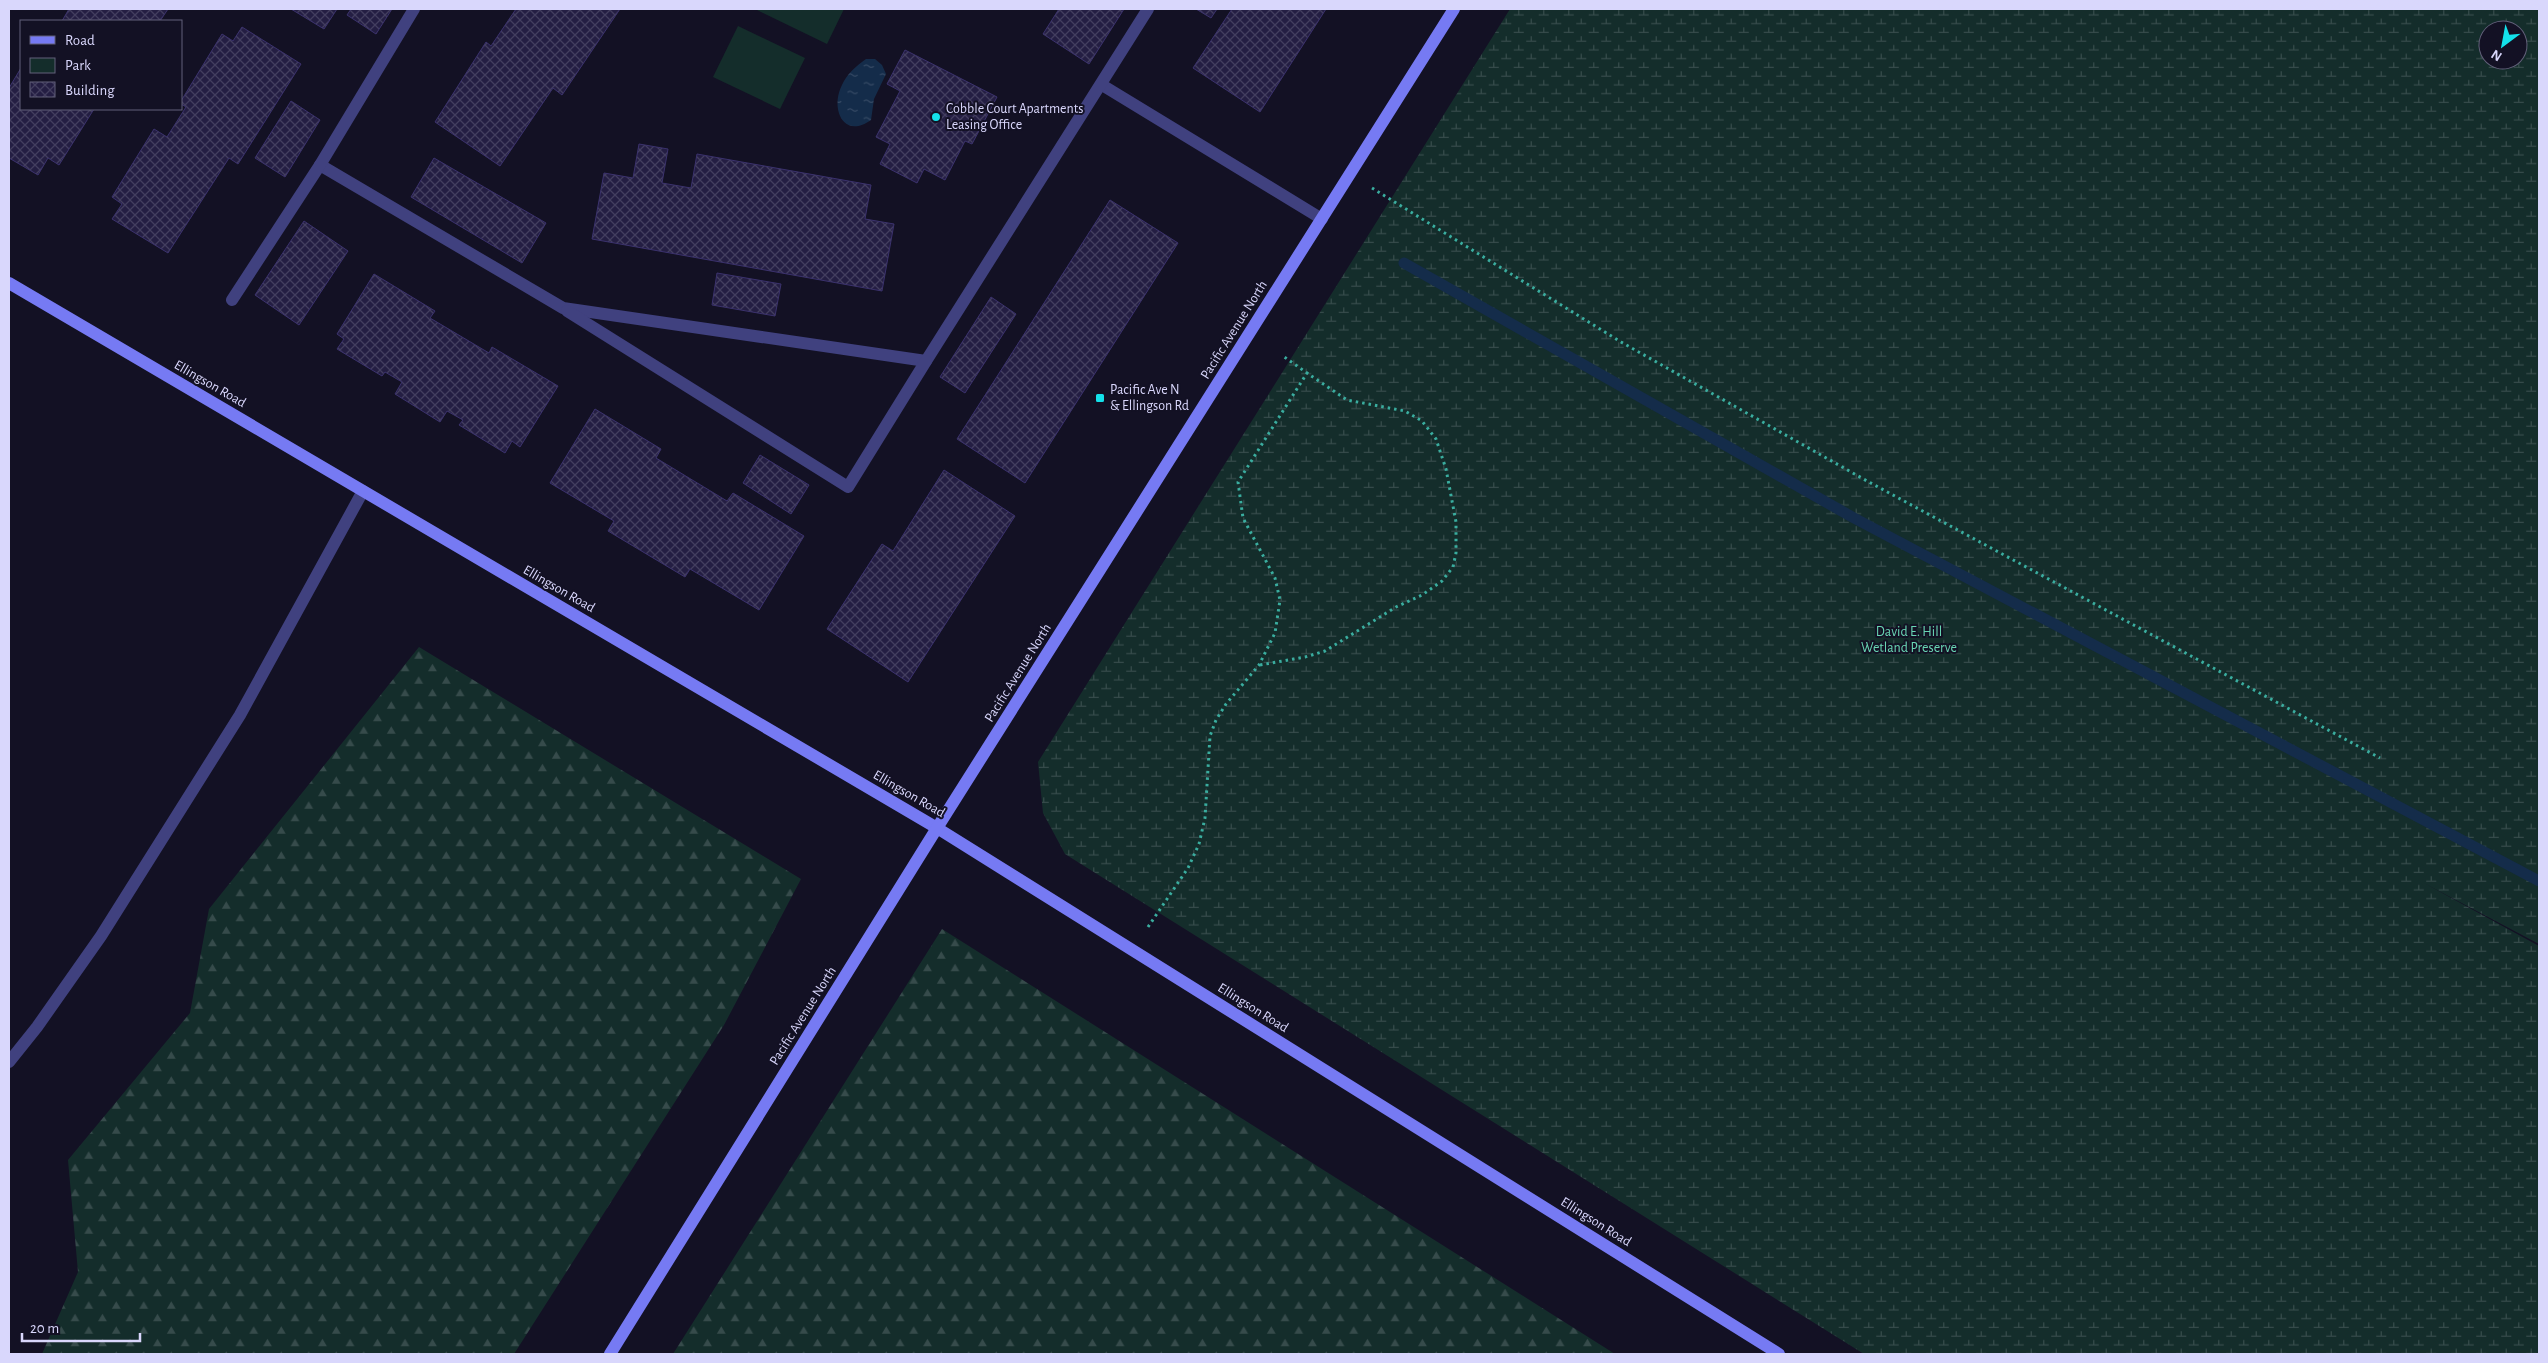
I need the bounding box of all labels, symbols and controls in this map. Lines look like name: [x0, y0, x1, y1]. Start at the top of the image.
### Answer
legend: [20, 20, 182, 110]
north arrow: [2478, 20, 2528, 70]
text: Road: [65, 33, 95, 48]
text: N: [2489, 47, 2504, 64]
text: Park: [65, 58, 91, 73]
text: Building: [65, 83, 115, 98]
place label: Cobble Court Apartments Leasing Office: [946, 102, 1083, 132]
marker: Cobble Court Apartments Leasing Office: [930, 111, 942, 123]
street label: Pacific Avenue North: [1198, 278, 1270, 382]
street label: Ellingson Road: [172, 358, 248, 410]
place label: Pacific Ave N & Ellingson Rd: [1110, 383, 1189, 413]
marker: Pacific Ave N & Ellingson Rd: [1094, 392, 1106, 404]
street label: Ellingson Road: [521, 563, 597, 615]
street label: Pacific Avenue North: [982, 621, 1054, 725]
park label: David E. Hill Wetland Preserve: [1861, 625, 1957, 655]
street label: Ellingson Road: [871, 768, 947, 820]
street label: Pacific Avenue North: [767, 964, 839, 1068]
street label: Ellingson Road: [1215, 981, 1291, 1035]
street label: Ellingson Road: [1558, 1195, 1634, 1249]
scale bar: [22, 1310, 140, 1342]
text: 20 m: [30, 1321, 59, 1336]

